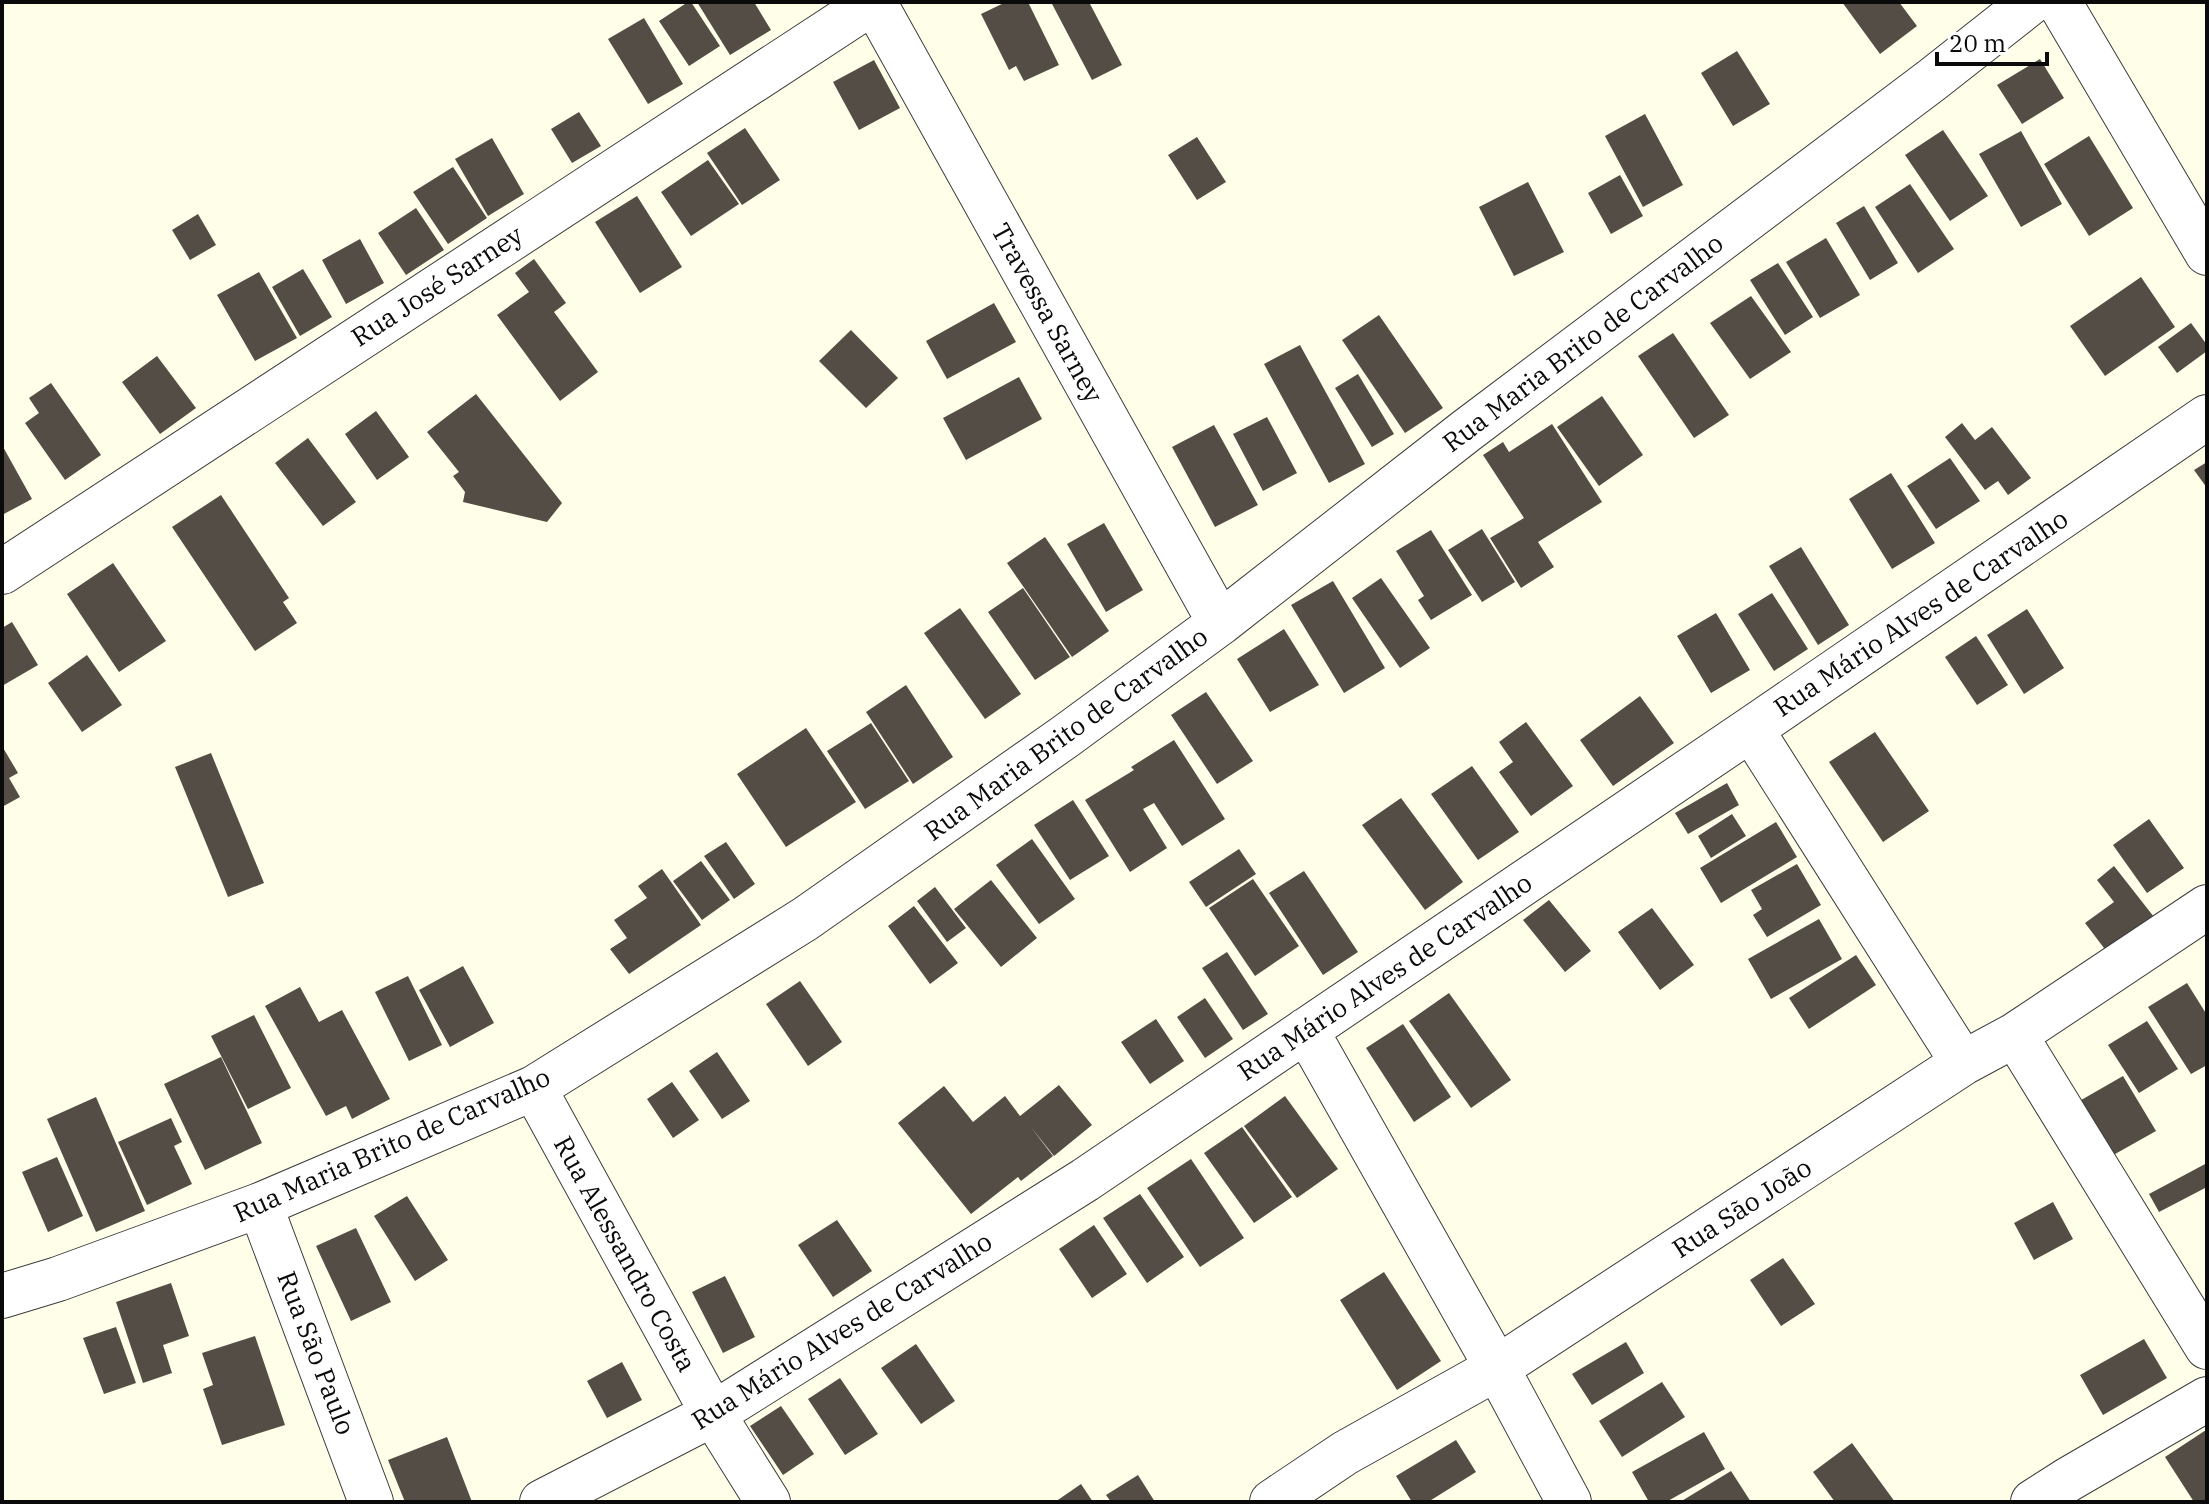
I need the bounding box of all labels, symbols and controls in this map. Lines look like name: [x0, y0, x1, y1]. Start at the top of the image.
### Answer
scale bar: [1937, 16, 2047, 66]
text: 20 m: [1949, 27, 2006, 59]
street label: Rua José Sarney: [344, 217, 529, 353]
street label: Travessa Sarney: [984, 217, 1111, 408]
street label: Rua Maria Brito de Carvalho: [1435, 225, 1730, 459]
street label: Rua Mário Alves de Carvalho: [1767, 501, 2074, 724]
street label: Rua Maria Brito de Carvalho: [917, 619, 1214, 848]
street label: Rua Mário Alves de Carvalho: [1231, 865, 1538, 1088]
street label: Rua Maria Brito de Carvalho: [228, 1059, 555, 1229]
street label: Rua Alessandro Costa: [547, 1130, 705, 1377]
street label: Rua São João: [1665, 1150, 1817, 1265]
street label: Rua Mário Alves de Carvalho: [685, 1224, 998, 1437]
street label: Rua São Paulo: [270, 1266, 364, 1439]

